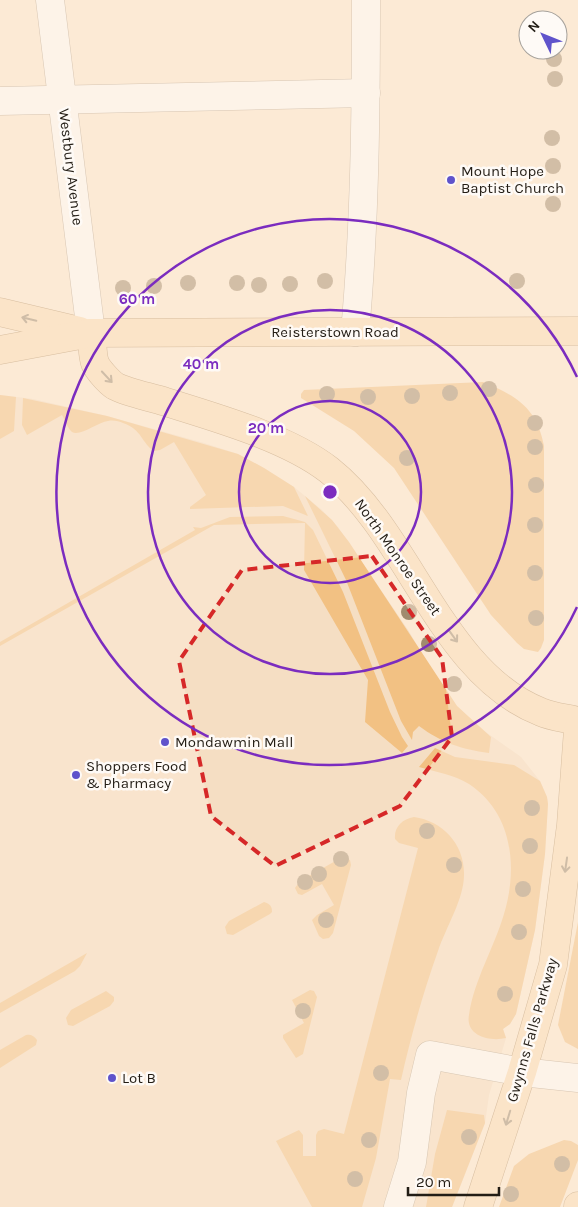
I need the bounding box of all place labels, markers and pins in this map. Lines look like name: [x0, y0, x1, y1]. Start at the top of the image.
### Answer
place label: Mount Hope Baptist Church: [461, 162, 564, 197]
marker: Mount Hope Baptist Church: [445, 174, 457, 186]
centre of rings: [321, 483, 339, 501]
place label: Mondawmin Mall: [175, 733, 293, 751]
marker: Mondawmin Mall: [159, 736, 171, 748]
place label: Shoppers Food & Pharmacy: [86, 757, 187, 792]
marker: Shoppers Food & Pharmacy: [70, 769, 82, 781]
place label: Lot B: [122, 1069, 156, 1087]
marker: Lot B: [106, 1072, 118, 1084]

